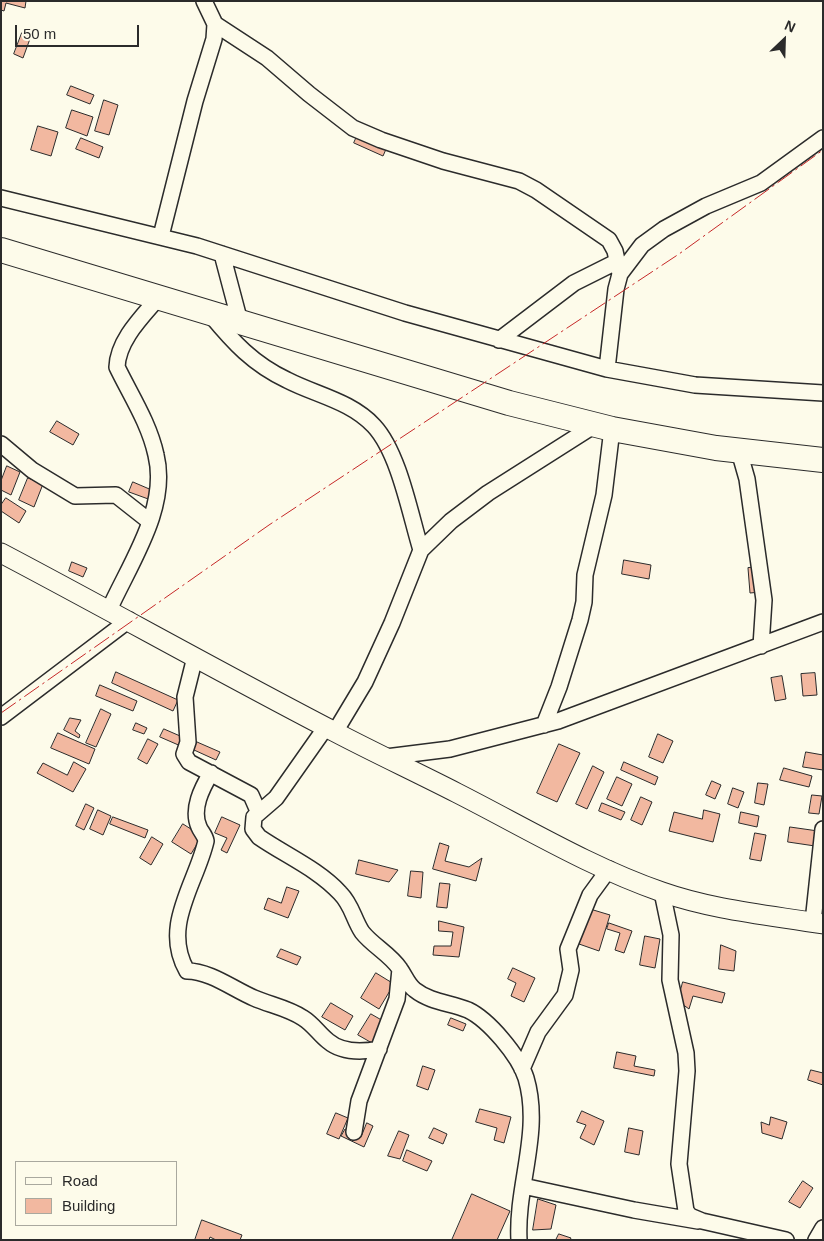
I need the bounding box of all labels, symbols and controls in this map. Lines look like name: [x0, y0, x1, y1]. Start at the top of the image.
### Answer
scale bar: [18, 15, 141, 47]
north arrow: [759, 15, 809, 65]
text: N: [782, 17, 798, 36]
text: 50 m: [23, 25, 56, 42]
legend: [15, 1161, 178, 1226]
text: Road: [62, 1172, 98, 1189]
text: Building: [62, 1197, 115, 1214]

